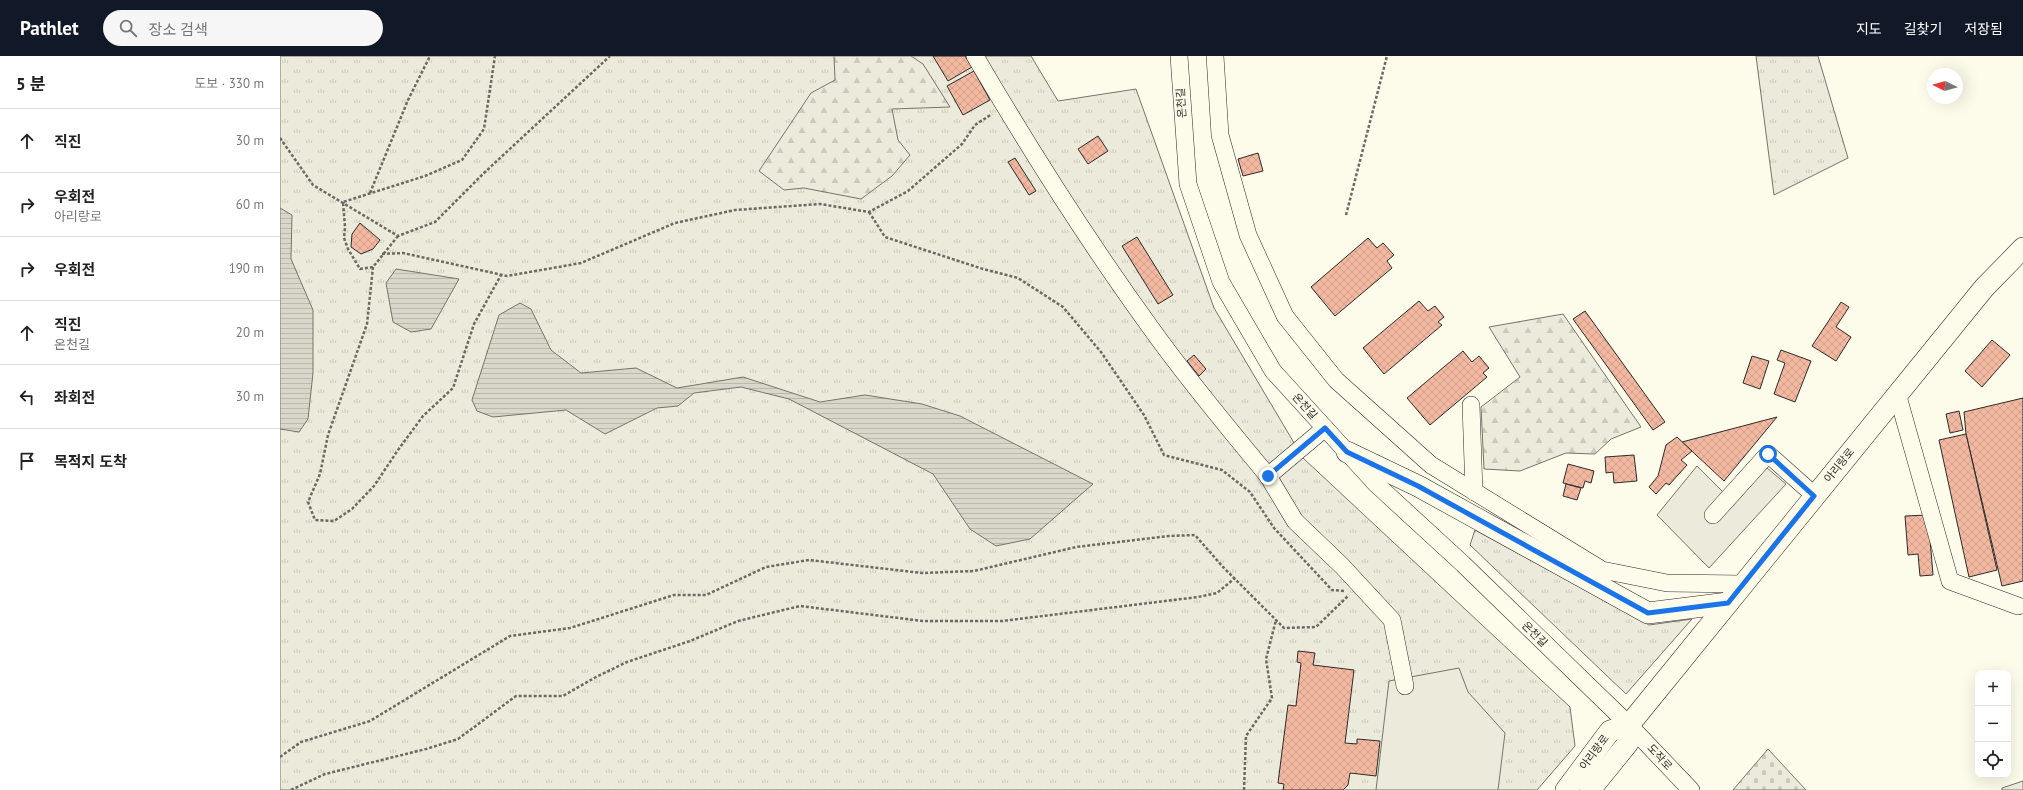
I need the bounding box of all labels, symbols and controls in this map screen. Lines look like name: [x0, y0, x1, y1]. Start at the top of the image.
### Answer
search box: [103, 10, 383, 46]
text: Pathlet: [20, 16, 79, 40]
icon: search: [117, 17, 139, 39]
text: 장소 검색: [149, 20, 208, 39]
text: 지도: [1856, 20, 1882, 38]
text: 길찾기: [1904, 20, 1942, 38]
text: 저장됨: [1964, 20, 2003, 38]
north arrow: [1927, 68, 1963, 104]
text: 5 분: [16, 73, 46, 95]
text: 도보 · 330 m: [194, 75, 264, 92]
street label: 온천길: [1173, 87, 1189, 119]
icon: ahead: [16, 130, 38, 152]
text: 직진: [54, 132, 82, 151]
text: 30 m: [236, 132, 264, 149]
text: 우회전: [54, 187, 95, 206]
icon: right: [16, 194, 38, 216]
text: 60 m: [236, 196, 264, 213]
text: 아리랑로: [54, 208, 102, 225]
icon: right: [16, 258, 38, 280]
text: 우회전: [54, 260, 95, 279]
text: 190 m: [229, 260, 264, 277]
text: 직진: [54, 315, 82, 334]
icon: ahead: [16, 322, 38, 344]
text: 20 m: [236, 324, 264, 341]
text: 온천길: [54, 336, 90, 353]
icon: left: [16, 386, 38, 408]
text: 좌회전: [54, 388, 95, 407]
text: 30 m: [236, 388, 264, 405]
street label: 온천길: [1290, 390, 1320, 422]
route start: [1759, 445, 1777, 463]
street label: 아리랑로: [1821, 445, 1857, 485]
icon: arrive: [16, 450, 38, 472]
text: 목적지 도착: [54, 452, 127, 471]
route end: [1259, 467, 1277, 485]
street label: 온천길: [1519, 618, 1551, 650]
map controls: [1975, 670, 2011, 778]
button: +: [1975, 670, 2011, 706]
button: −: [1975, 706, 2011, 742]
street label: 아리랑로: [1576, 732, 1612, 772]
street label: 도작로: [1645, 741, 1675, 773]
button: locate: [1975, 742, 2011, 778]

